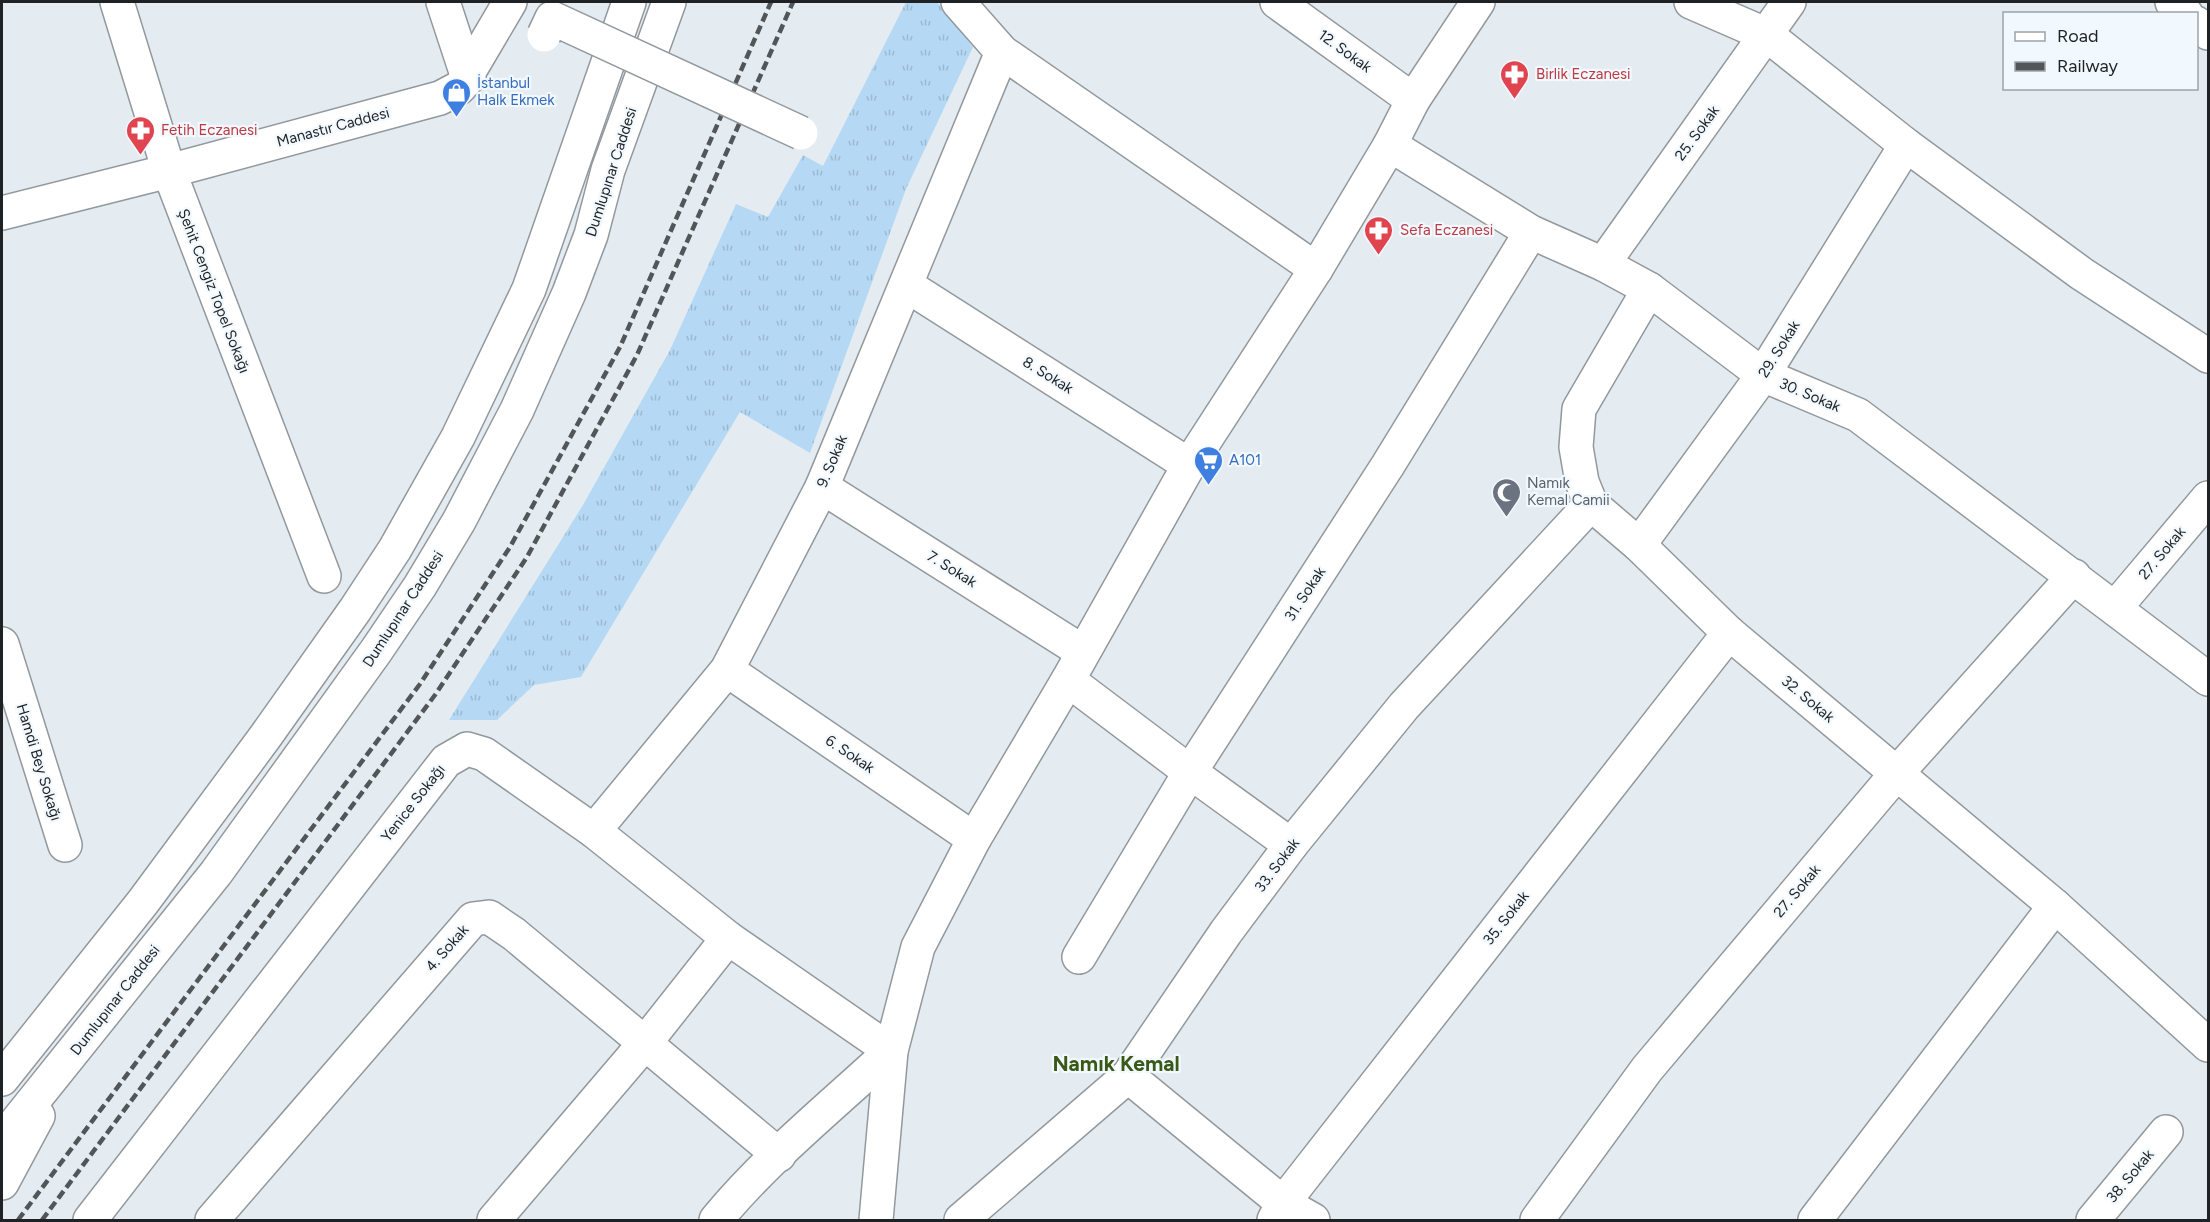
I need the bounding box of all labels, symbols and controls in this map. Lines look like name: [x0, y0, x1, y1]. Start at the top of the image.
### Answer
legend: [2003, 12, 2198, 90]
text: Road: [2057, 25, 2098, 47]
street label: 12. Sokak: [1315, 26, 1376, 77]
text: Railway: [2057, 55, 2119, 77]
pharmacy icon: Birlik Eczanesi: [1499, 58, 1531, 100]
place label: Birlik Eczanesi: [1536, 65, 1631, 83]
place label: İstanbul Halk Ekmek: [477, 74, 555, 109]
shop icon: İstanbul Halk Ekmek: [440, 76, 472, 118]
street label: 25. Sokak: [1671, 101, 1723, 164]
street label: Manastır Caddesi: [275, 103, 391, 151]
street label: Dumlupınar Caddesi: [582, 105, 640, 239]
pharmacy icon: Fetih Eczanesi: [124, 114, 156, 156]
place label: Fetih Eczanesi: [161, 121, 258, 139]
street label: Şehit Cengiz Topel Sokağı: [174, 206, 254, 376]
pharmacy icon: Sefa Eczanesi: [1363, 214, 1395, 256]
place label: Sefa Eczanesi: [1400, 221, 1493, 239]
street label: 29. Sokak: [1755, 317, 1804, 381]
street label: 8. Sokak: [1019, 353, 1077, 398]
street label: 30. Sokak: [1777, 374, 1844, 416]
street label: 9. Sokak: [813, 431, 851, 490]
supermarket icon: A101: [1192, 444, 1224, 486]
place label: A101: [1229, 451, 1261, 469]
place label: Namık Kemal Camii: [1527, 474, 1610, 509]
mosque icon: Namık Kemal Camii: [1490, 476, 1522, 518]
street label: 27. Sokak: [2135, 522, 2190, 583]
street label: Dumlupınar Caddesi: [359, 547, 447, 671]
street label: 7. Sokak: [924, 547, 981, 592]
street label: 31. Sokak: [1281, 563, 1330, 625]
street label: 32. Sokak: [1778, 672, 1839, 727]
street label: Hamdi Bey Sokağı: [13, 701, 65, 823]
street label: 6. Sokak: [822, 731, 879, 777]
street label: Yenice Sokağı: [377, 761, 449, 845]
street label: 33. Sokak: [1251, 834, 1304, 896]
street label: 27. Sokak: [1770, 860, 1825, 921]
street label: 35. Sokak: [1479, 887, 1533, 949]
street label: 4. Sokak: [422, 920, 473, 975]
street label: Dumlupınar Caddesi: [66, 941, 164, 1059]
district label: Namık Kemal: [1052, 1051, 1180, 1076]
street label: 38. Sokak: [2102, 1145, 2158, 1206]

